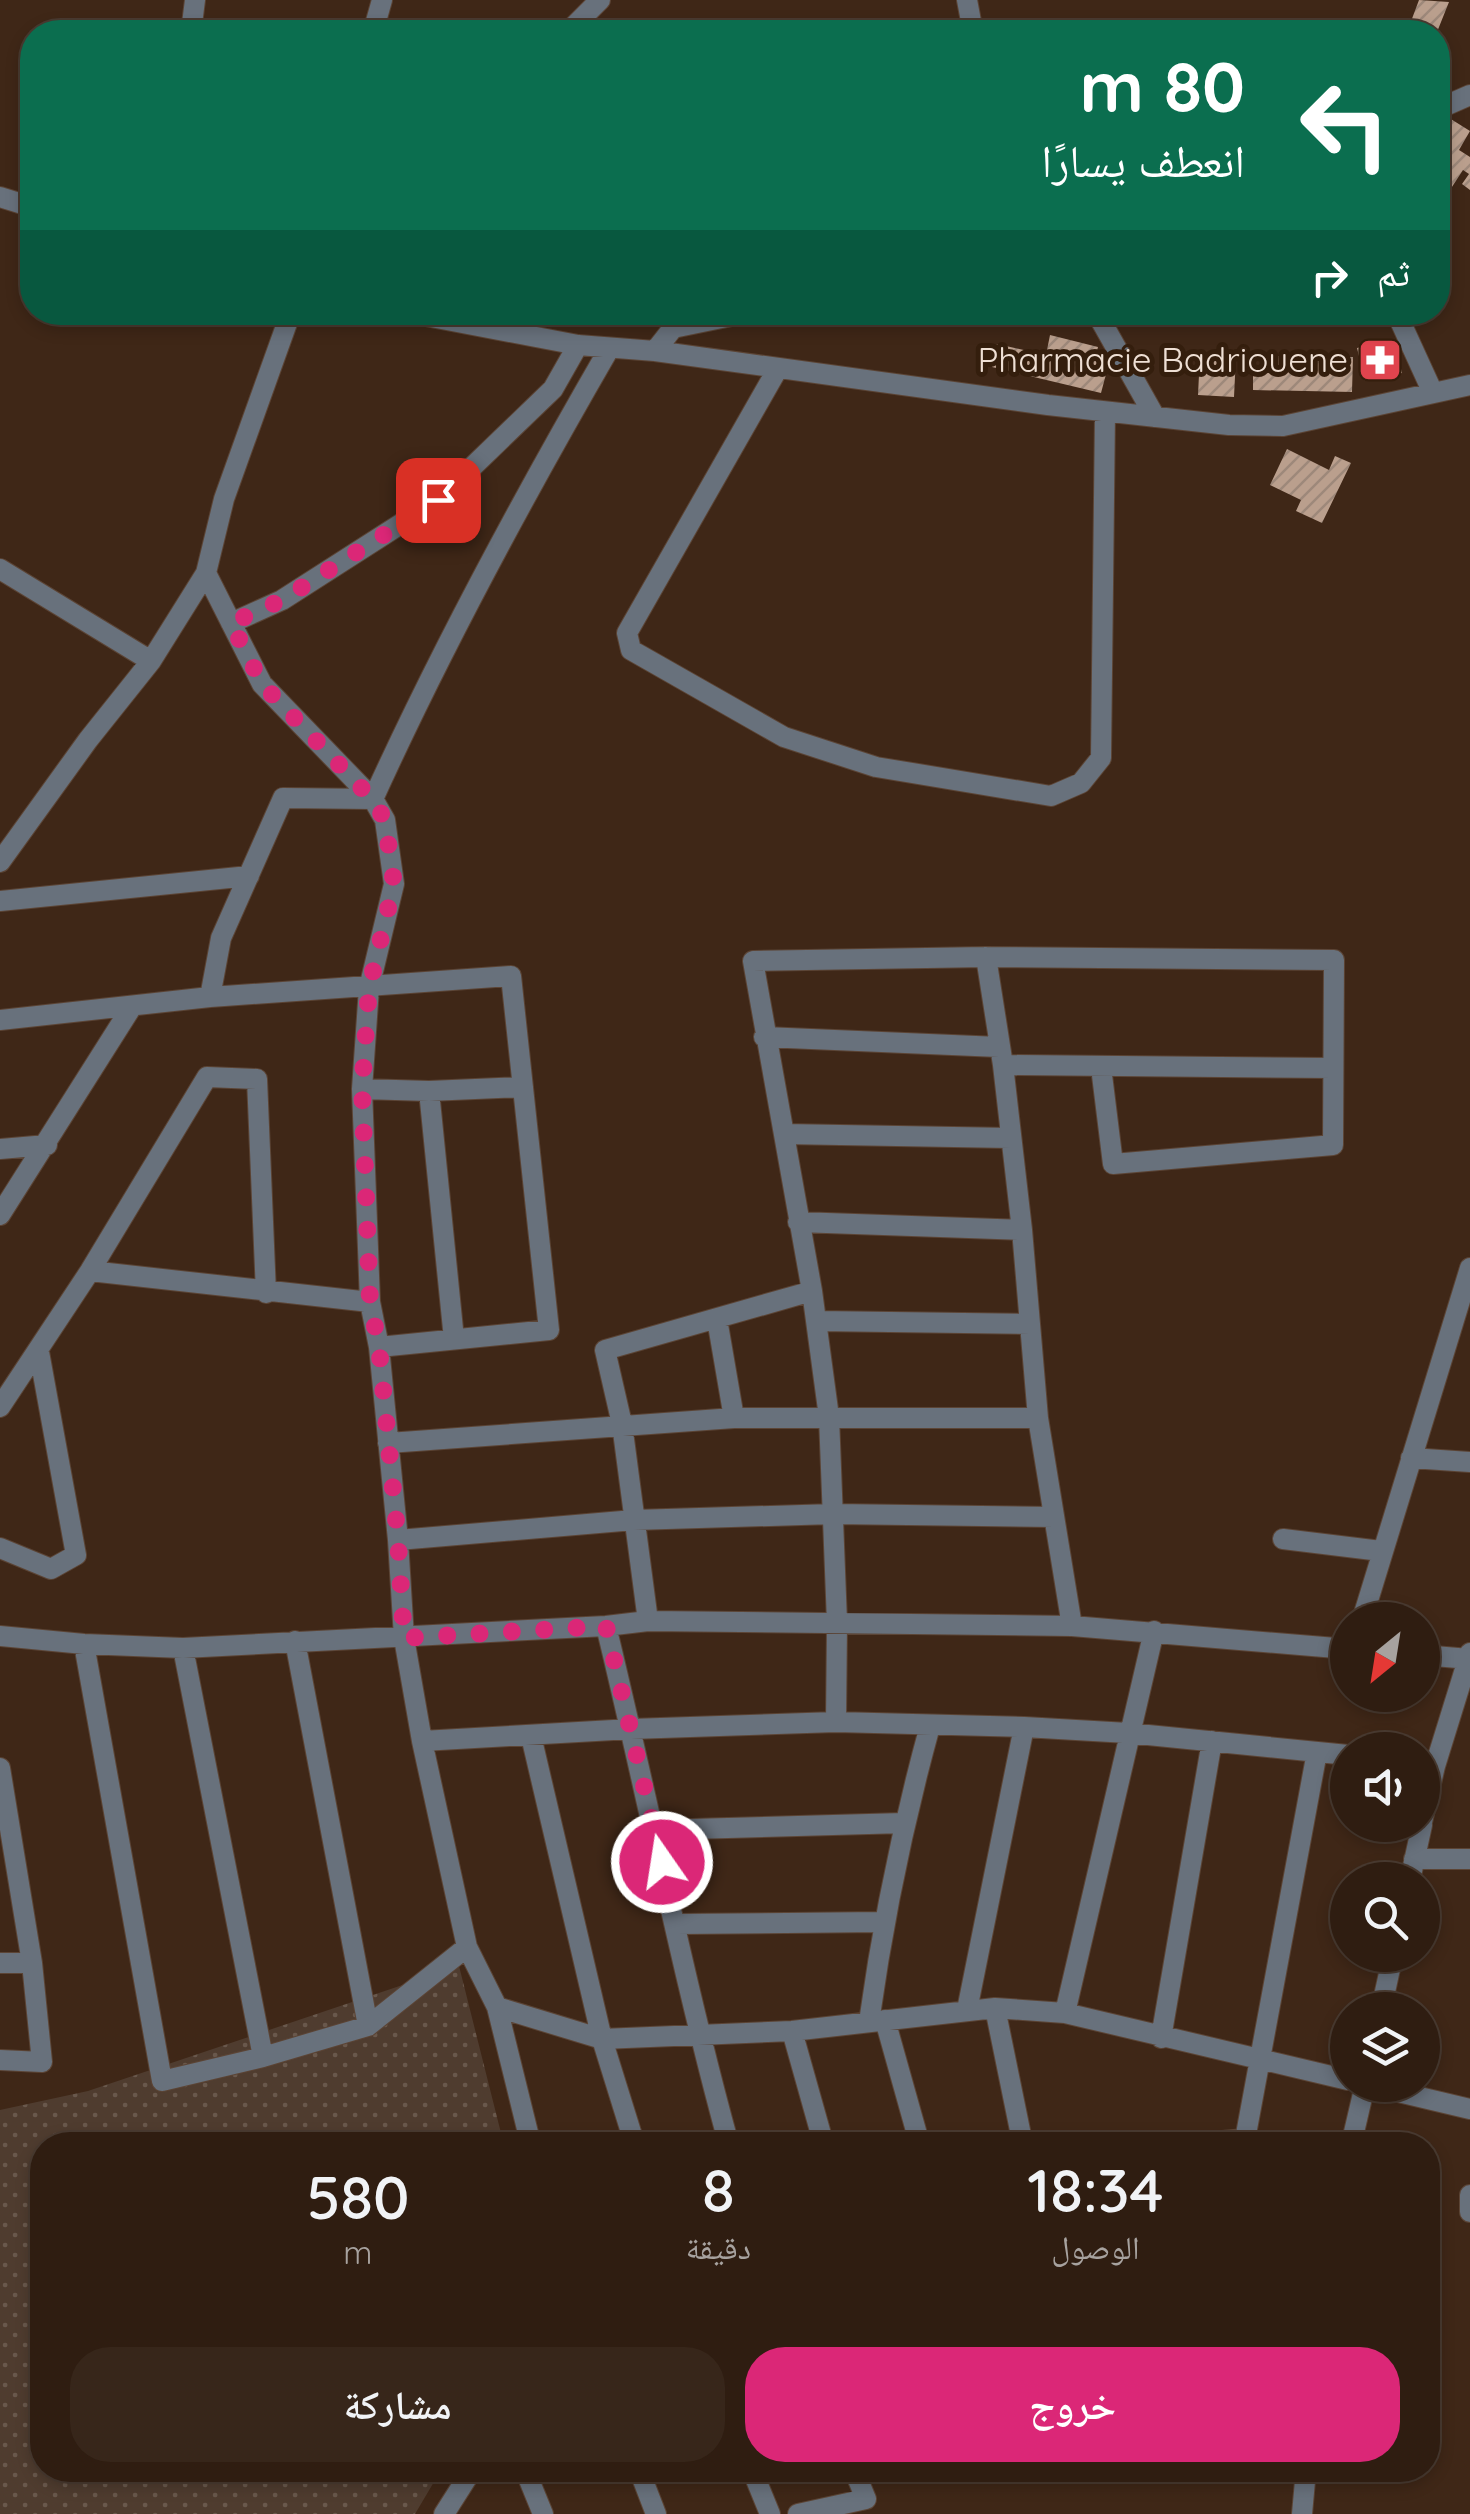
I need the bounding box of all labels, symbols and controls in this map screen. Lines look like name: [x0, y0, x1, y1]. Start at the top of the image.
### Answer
text: 80 m: [1080, 42, 1245, 130]
icon: left: [1280, 60, 1410, 190]
text: انعطف يسارًا: [1041, 132, 1245, 188]
text: ثم: [1377, 248, 1410, 296]
icon: right: [1302, 250, 1357, 305]
place label: Pharmacie Badriouene: [977, 337, 1348, 381]
pharmacy icon: Pharmacie Badriouene: [1357, 337, 1403, 383]
pin: [396, 458, 481, 543]
icon: arrive: [411, 473, 466, 528]
north arrow: [1330, 1602, 1440, 1712]
map controls: [1330, 1602, 1440, 2102]
button: sound: [1330, 1732, 1440, 1842]
position arrow: [610, 1810, 714, 1914]
button: search: [1330, 1862, 1440, 1972]
button: layers: [1330, 1992, 1440, 2102]
text: 8: [702, 2152, 735, 2227]
text: 18:34: [1027, 2152, 1164, 2227]
text: 580: [306, 2159, 410, 2234]
text: دقيقة: [686, 2227, 751, 2267]
text: الوصول: [1051, 2227, 1140, 2267]
text: m: [343, 2232, 373, 2272]
button: مشاركة: [70, 2347, 725, 2462]
button: خروج: [745, 2347, 1400, 2462]

